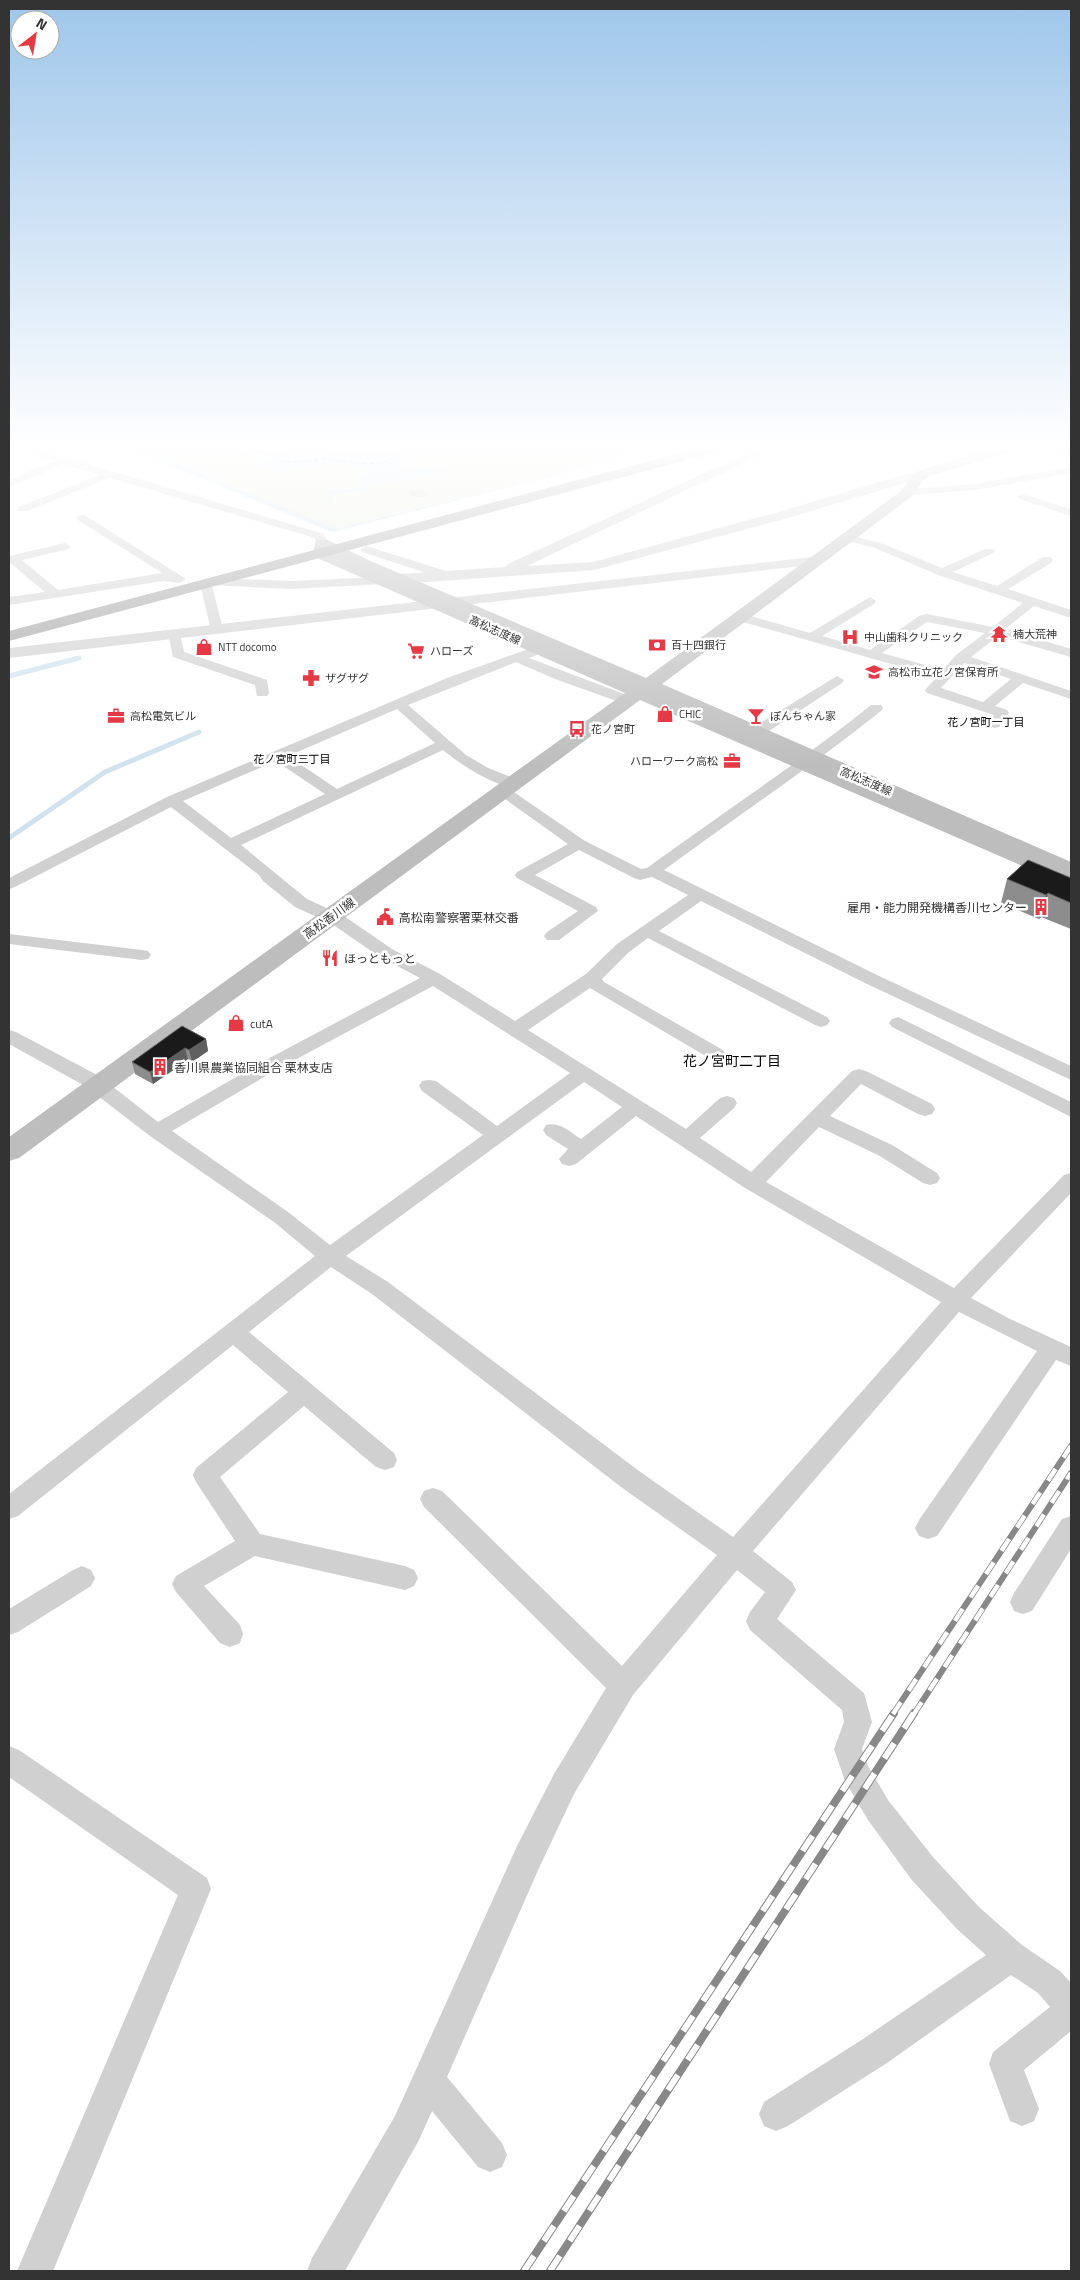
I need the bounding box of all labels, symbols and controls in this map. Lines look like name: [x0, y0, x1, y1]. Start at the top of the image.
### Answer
north arrow: [10, 10, 60, 60]
text: N: [32, 12, 52, 35]
street label: 高松志度線: [467, 612, 523, 648]
temple icon: 楠大荒神: [989, 624, 1009, 644]
place label: 楠大荒神: [1013, 626, 1057, 642]
hospital icon: 中山歯科クリニック: [840, 627, 860, 647]
place label: 中山歯科クリニック: [864, 629, 963, 645]
bank icon: 百十四銀行: [647, 635, 667, 655]
shop icon: NTT docomo: [194, 637, 214, 657]
place label: 百十四銀行: [671, 637, 726, 653]
place label: NTT docomo: [218, 639, 277, 655]
supermarket icon: ハローズ: [406, 641, 426, 661]
place label: ハローズ: [430, 643, 473, 659]
school or university icon: 高松市立花ノ宮保育所: [864, 662, 884, 682]
place label: 高松市立花ノ宮保育所: [888, 664, 999, 680]
pharmacy icon: ザグザグ: [301, 668, 321, 688]
place label: ザグザグ: [325, 670, 369, 686]
shop icon: CHIC: [655, 704, 675, 724]
office icon: 高松電気ビル: [106, 706, 126, 726]
place label: CHIC: [679, 706, 701, 722]
bar icon: ぽんちゃん家: [746, 706, 766, 726]
place label: 高松電気ビル: [130, 708, 196, 724]
place label: ぽんちゃん家: [770, 708, 836, 724]
district label: 花ノ宮町一丁目: [948, 714, 1025, 730]
bus stop icon: 花ノ宮町: [567, 719, 587, 739]
place label: 花ノ宮町: [591, 721, 635, 737]
district label: 花ノ宮町三丁目: [254, 751, 331, 767]
office icon: ハローワーク高松: [722, 751, 742, 771]
place label: ハローワーク高松: [630, 753, 718, 769]
street label: 高松志度線: [838, 763, 894, 799]
street label: 高松香川線: [299, 893, 359, 943]
building icon: 雇用・能力開発機構香川センター: [1031, 897, 1051, 917]
place label: 雇用・能力開発機構香川センター: [847, 898, 1027, 917]
public building icon: 高松南警察署栗林交番: [375, 907, 395, 927]
place label: 高松南警察署栗林交番: [399, 908, 519, 927]
restaurant icon: ほっともっと: [320, 948, 340, 968]
place label: ほっともっと: [344, 949, 416, 968]
shop icon: cutA: [226, 1013, 246, 1033]
place label: cutA: [250, 1014, 273, 1033]
district label: 花ノ宮町二丁目: [683, 1050, 781, 1071]
building icon: 香川県農業協同組合 栗林支店: [150, 1057, 170, 1077]
place label: 香川県農業協同組合 栗林支店: [174, 1058, 333, 1077]

